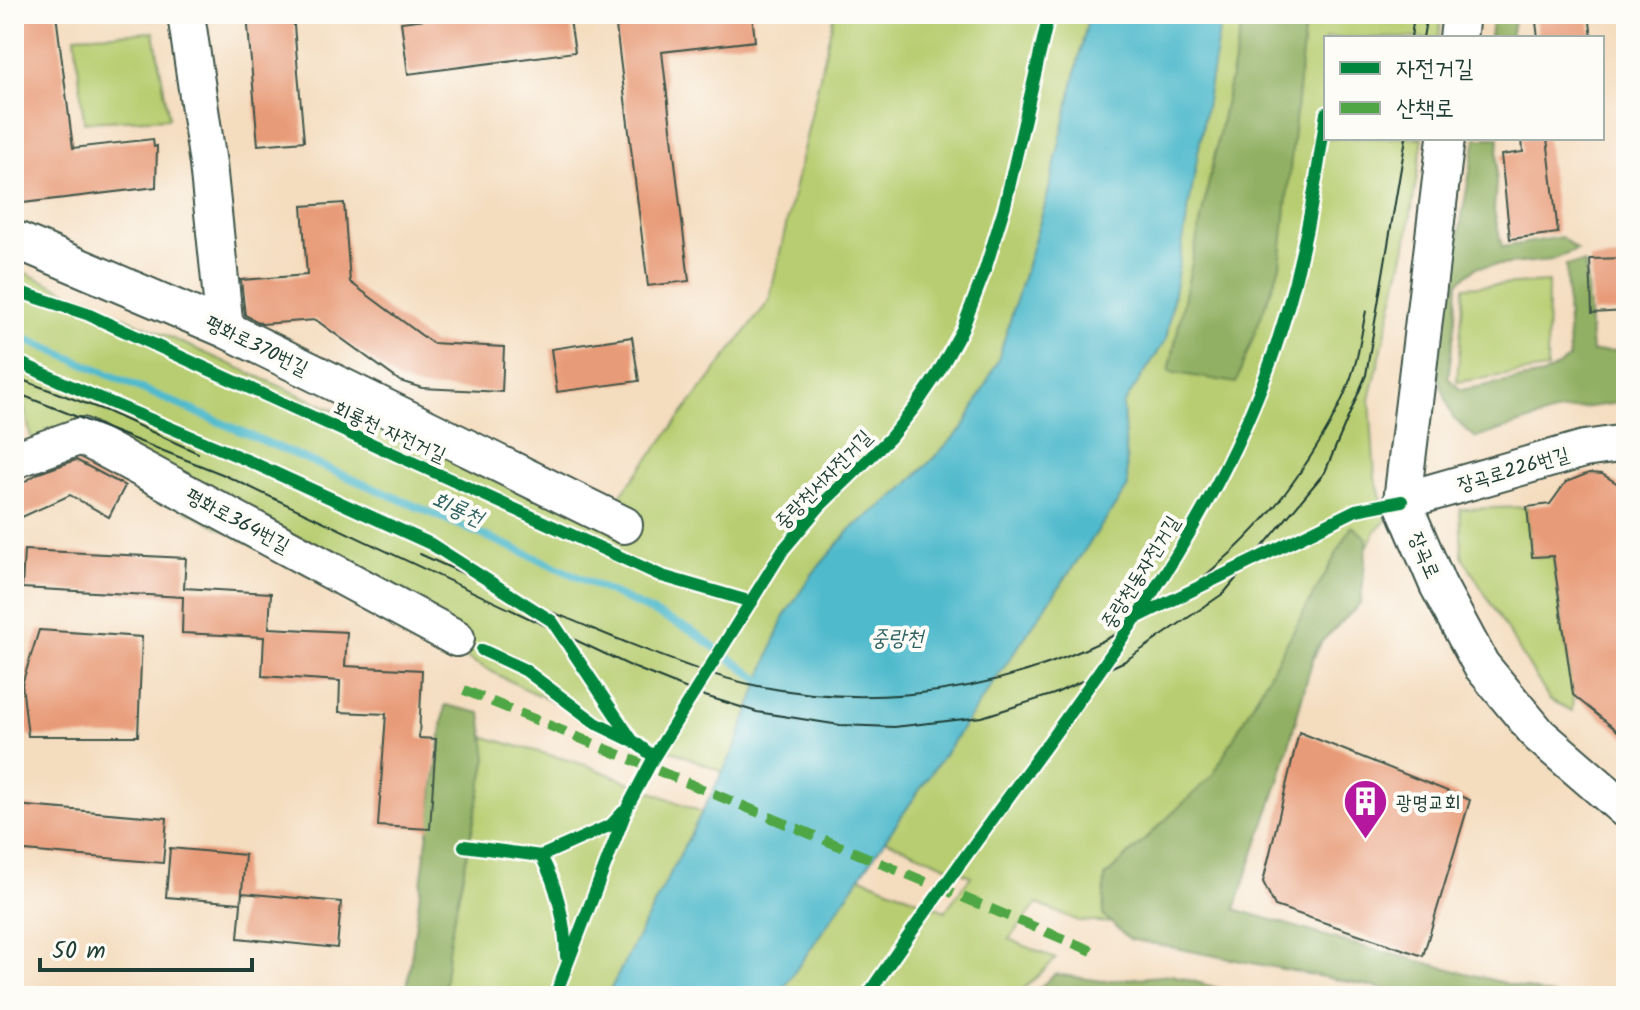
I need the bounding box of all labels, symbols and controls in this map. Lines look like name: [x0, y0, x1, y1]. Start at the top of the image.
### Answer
legend: [1324, 36, 1604, 140]
text: 자전거길: [1396, 50, 1473, 89]
text: 산책로: [1396, 90, 1454, 129]
street label: 평화로370번길: [199, 308, 313, 386]
street label: 회룡천 자전거길: [328, 394, 451, 472]
street label: 중랑천서자전거길: [768, 423, 881, 538]
street label: 장곡로226번길: [1454, 440, 1573, 502]
street label: 평화로364번길: [179, 481, 295, 563]
water label: 회룡천: [426, 483, 490, 538]
street label: 중랑천동자전거길: [1094, 510, 1189, 636]
street label: 장곡로: [1399, 527, 1447, 584]
water label: 중랑천: [870, 622, 926, 657]
building icon: 광명교회: [1341, 778, 1389, 841]
place label: 광명교회: [1396, 788, 1460, 820]
scale bar: [40, 922, 252, 972]
text: 50 m: [52, 932, 106, 971]

